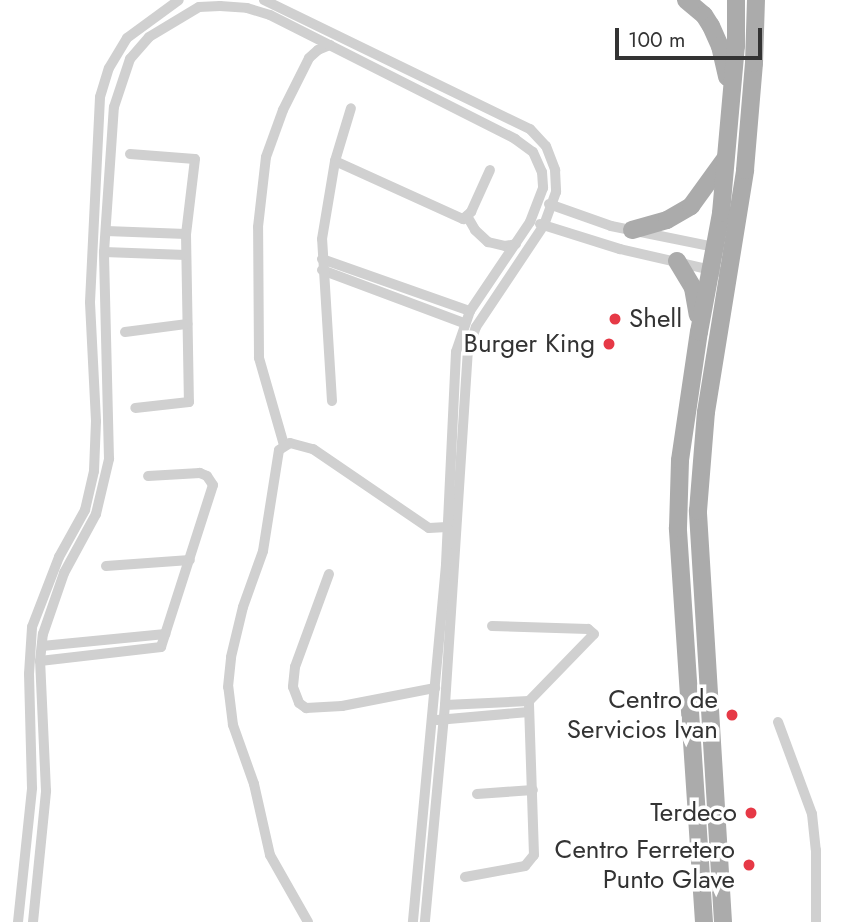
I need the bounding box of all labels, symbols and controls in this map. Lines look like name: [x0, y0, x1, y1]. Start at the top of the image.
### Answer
scale bar: [619, 14, 766, 58]
text: 100 m: [628, 25, 685, 55]
place label: Shell: [629, 303, 682, 335]
marker: Shell: [607, 311, 623, 327]
place label: Burger King: [463, 328, 595, 360]
marker: Burger King: [601, 336, 617, 352]
place label: Centro de Servicios Ivan: [567, 684, 718, 746]
marker: Centro de Servicios Ivan: [724, 707, 740, 723]
place label: Terdeco: [650, 797, 737, 829]
marker: Terdeco: [743, 805, 759, 821]
place label: Centro Ferretero Punto Glave: [555, 834, 735, 896]
marker: Centro Ferretero Punto Glave: [741, 857, 757, 873]

